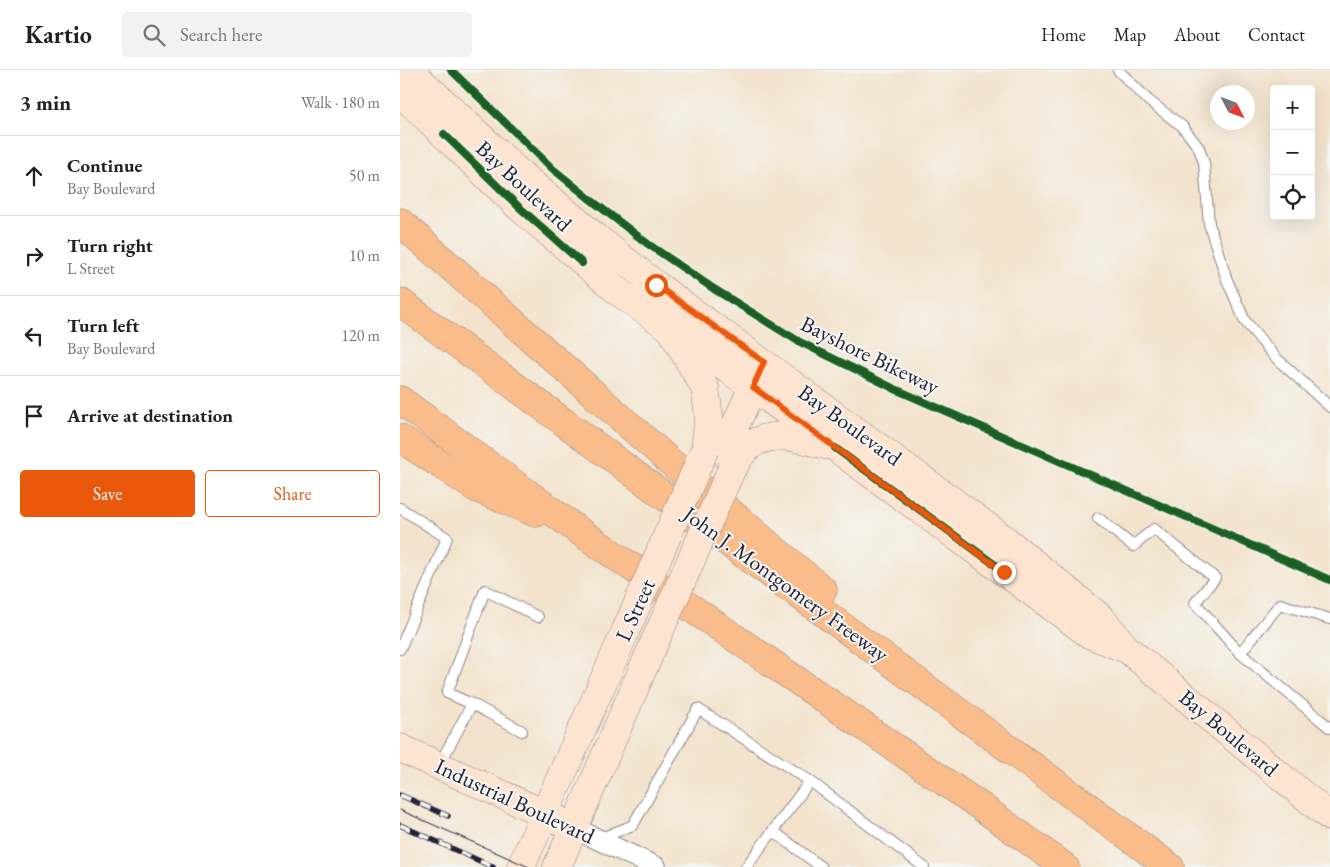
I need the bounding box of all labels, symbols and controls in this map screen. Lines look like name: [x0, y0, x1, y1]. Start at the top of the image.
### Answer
search box: [122, 12, 472, 57]
text: Kartio: [25, 19, 92, 50]
icon: search: [140, 21, 168, 49]
text: Search here: [180, 22, 262, 47]
text: Home: [1041, 23, 1086, 46]
text: Map: [1114, 23, 1146, 46]
text: About: [1174, 23, 1220, 46]
text: Contact: [1248, 23, 1305, 46]
north arrow: [1210, 85, 1255, 130]
map controls: [1270, 85, 1315, 220]
button: +: [1270, 85, 1315, 130]
text: 3 min: [20, 89, 71, 116]
text: Walk · 180 m: [301, 92, 380, 113]
button: −: [1270, 130, 1315, 175]
street label: Bay Boulevard: [470, 134, 579, 239]
text: Continue: [67, 153, 142, 178]
icon: ahead: [20, 162, 48, 190]
text: 50 m: [349, 165, 380, 186]
button: locate: [1270, 175, 1315, 220]
text: Bay Boulevard: [67, 178, 155, 199]
text: Turn right: [67, 233, 153, 258]
icon: right: [20, 242, 48, 270]
text: 10 m: [349, 245, 380, 266]
text: L Street: [67, 258, 115, 279]
route start: [645, 274, 668, 297]
street label: Bayshore Bikeway: [796, 309, 944, 401]
text: Turn left: [67, 313, 139, 338]
icon: left: [20, 322, 48, 350]
text: 120 m: [341, 325, 380, 346]
text: Bay Boulevard: [67, 338, 155, 359]
street label: Bay Boulevard: [792, 378, 908, 473]
icon: arrive: [20, 402, 48, 430]
text: Arrive at destination: [67, 403, 233, 428]
button: Save: [20, 470, 195, 517]
button: Share: [205, 470, 380, 517]
street label: John J. Montgomery Freeway: [676, 498, 895, 669]
route end: [993, 561, 1016, 584]
street label: L Street: [608, 574, 662, 646]
street label: Bay Boulevard: [1173, 683, 1285, 784]
street label: Industrial Boulevard: [431, 751, 600, 851]

